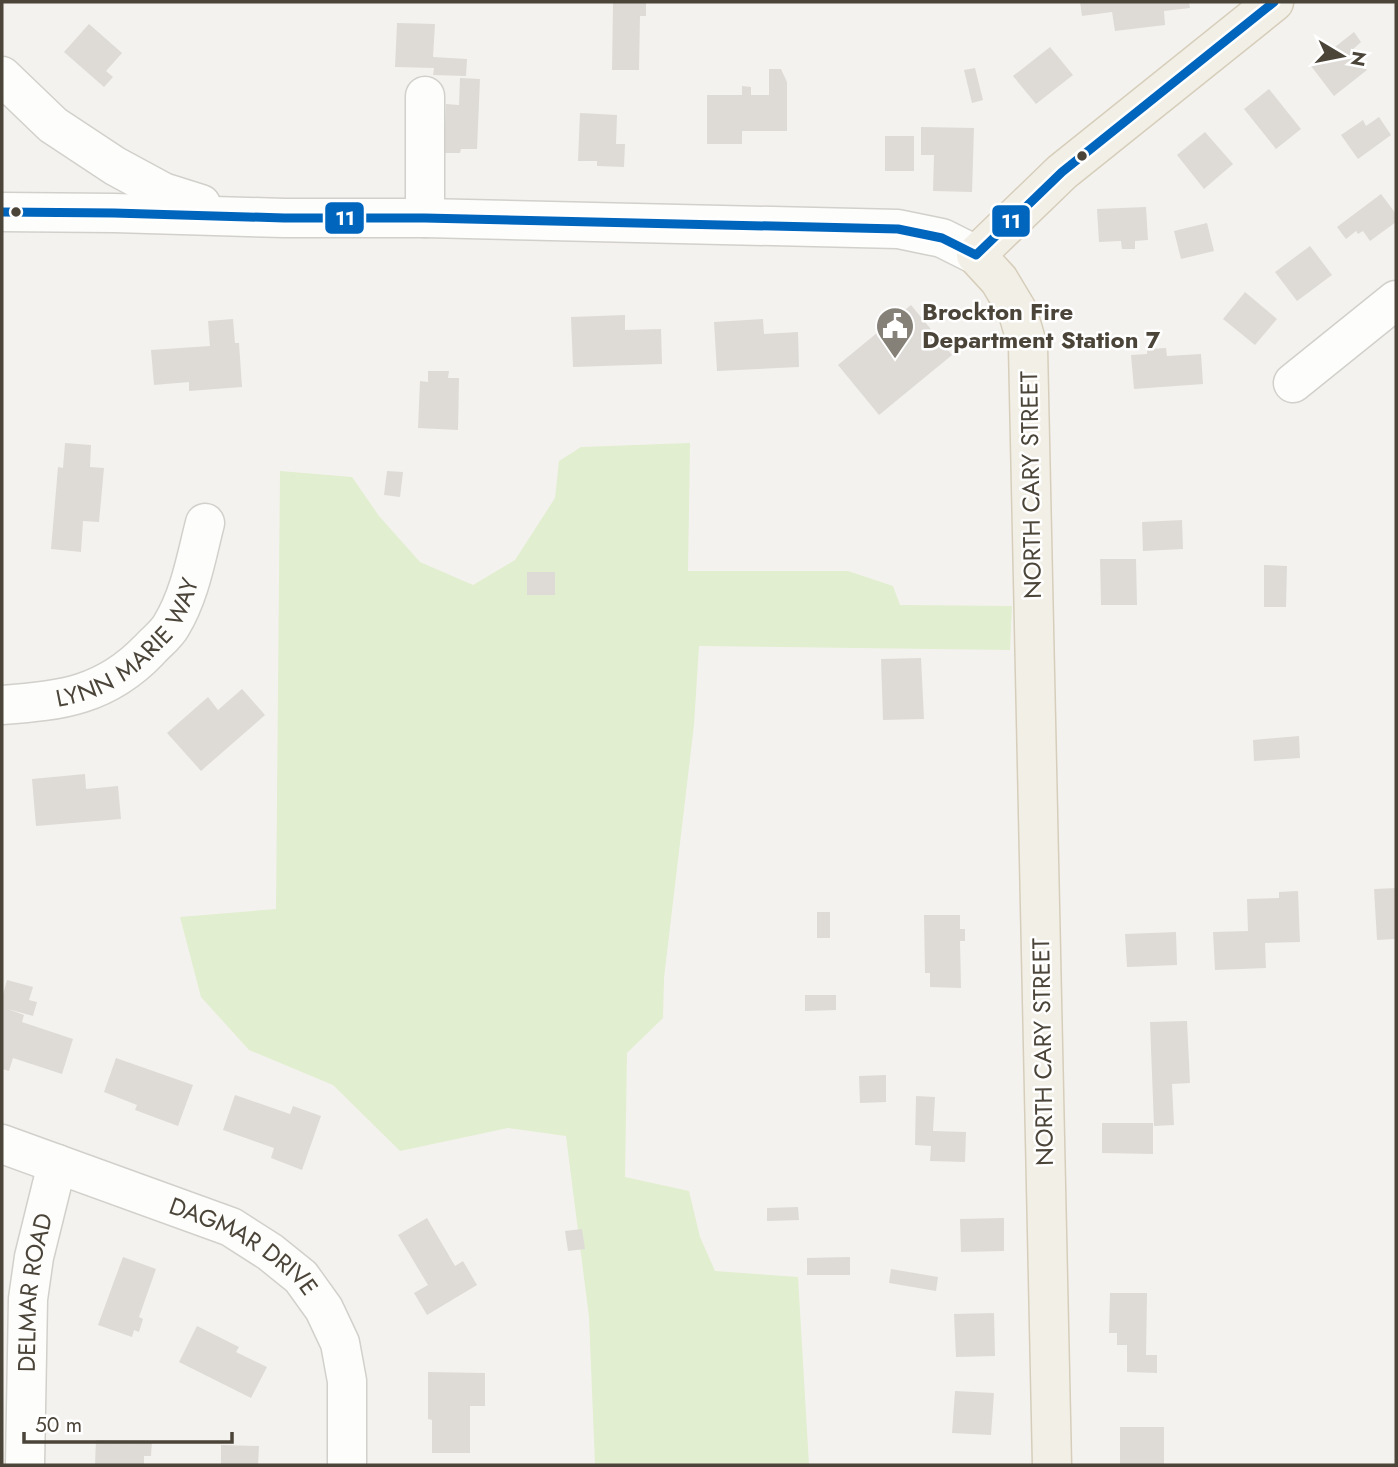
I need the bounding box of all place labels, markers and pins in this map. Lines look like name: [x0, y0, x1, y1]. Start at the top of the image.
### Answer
unlabelled marker: [1075, 149, 1089, 163]
unlabelled marker: [9, 205, 23, 219]
place label: Brockton Fire Department Station 7: [922, 294, 1161, 357]
public building icon: Brockton Fire Department Station 7: [874, 305, 916, 360]

